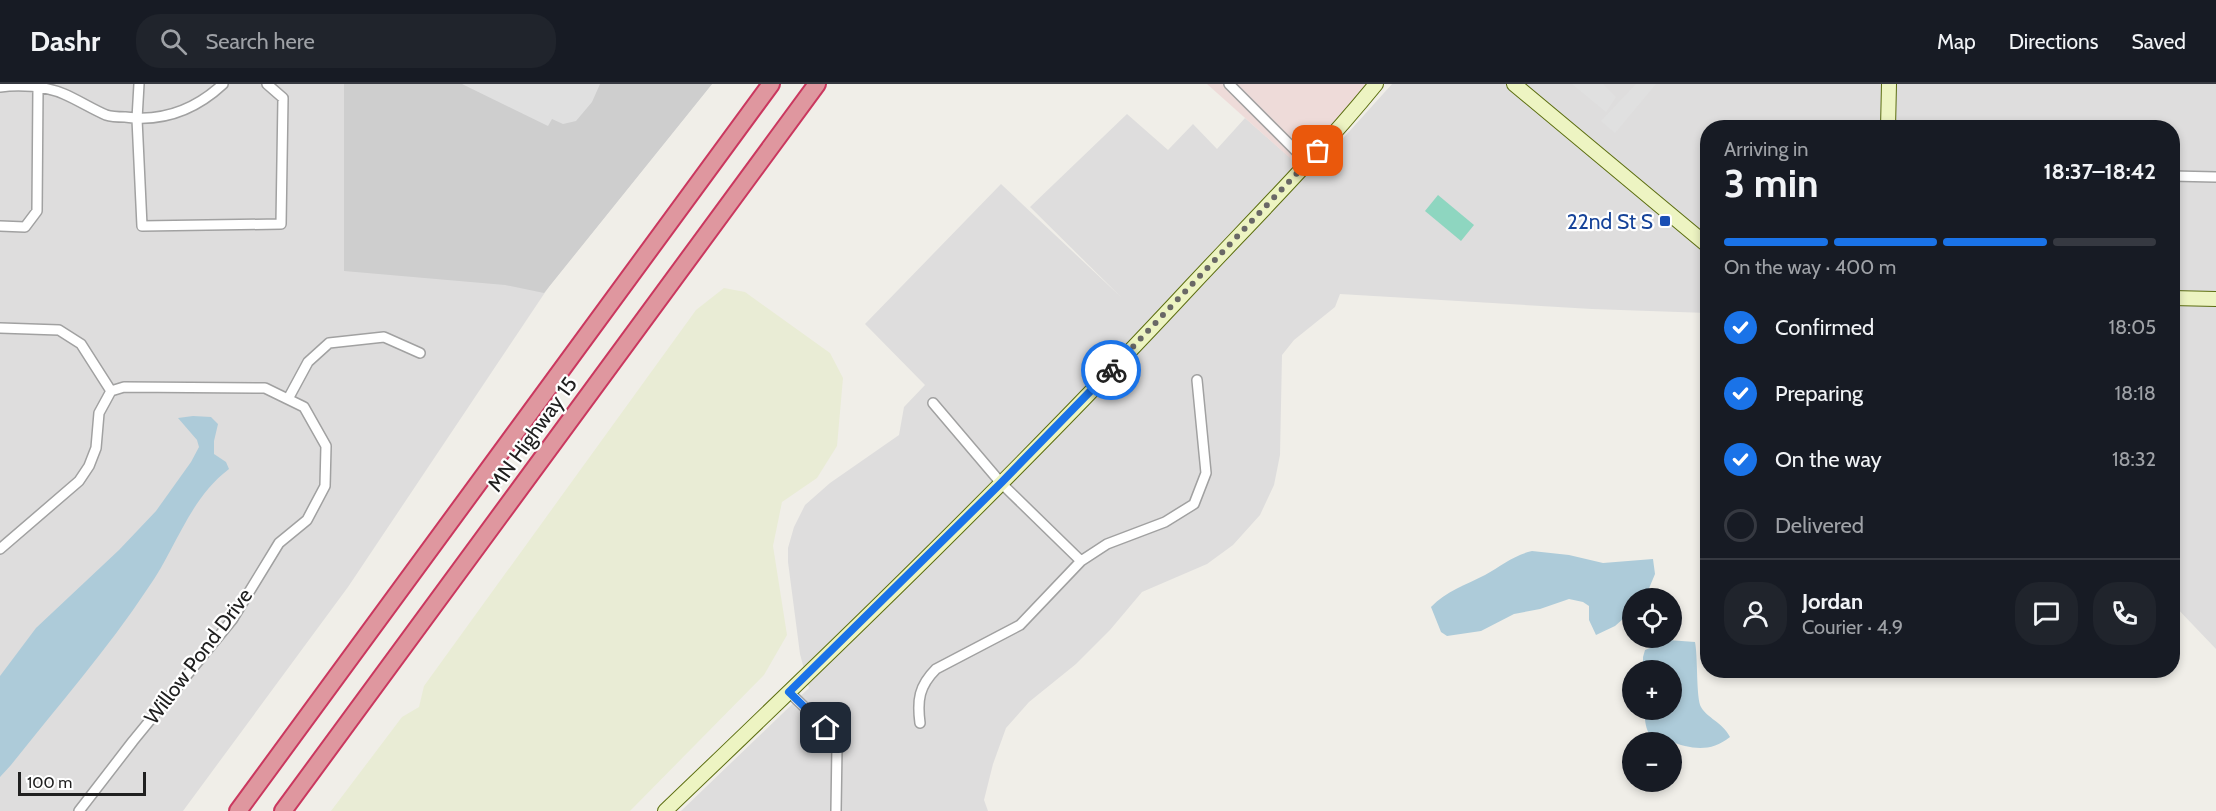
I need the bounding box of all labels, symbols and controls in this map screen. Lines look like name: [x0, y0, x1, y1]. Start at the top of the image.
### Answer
search box: [136, 14, 556, 68]
text: Dashr: [30, 24, 100, 58]
icon: search: [157, 25, 190, 58]
text: Search here: [205, 28, 315, 55]
text: Map: [1937, 29, 1976, 54]
text: Directions: [2009, 29, 2098, 54]
text: Saved: [2131, 29, 2186, 54]
pin: [1292, 125, 1343, 176]
icon: bag: [1301, 134, 1334, 167]
text: Arriving in: [1724, 137, 1808, 161]
text: 18:37–18:42: [2044, 158, 2156, 185]
text: 3 min: [1724, 159, 1819, 207]
place label: 22nd St S: [1567, 209, 1653, 234]
marker: 22nd St S: [1658, 214, 1672, 228]
text: On the way · 400 m: [1724, 255, 1896, 279]
icon: check: [1724, 311, 1757, 344]
text: Confirmed: [1775, 314, 1874, 341]
text: 18:05: [2108, 315, 2156, 339]
courier: [1081, 340, 1141, 400]
icon: bike: [1095, 354, 1128, 387]
street label: MN Highway 15: [482, 372, 582, 496]
icon: check: [1724, 377, 1757, 410]
text: Preparing: [1775, 380, 1863, 407]
text: 18:18: [2115, 381, 2156, 405]
icon: check: [1724, 443, 1757, 476]
text: On the way: [1775, 446, 1882, 473]
text: 18:32: [2112, 447, 2156, 471]
text: Delivered: [1775, 512, 1864, 539]
button: person: [1724, 582, 1787, 645]
button: chat: [2015, 582, 2078, 645]
button: phone: [2093, 582, 2156, 645]
street label: Willow Pond Drive: [139, 583, 257, 729]
map controls: [1622, 588, 1682, 792]
button: locate: [1622, 588, 1682, 648]
text: Jordan: [1802, 588, 1863, 615]
text: Courier · 4.9: [1802, 615, 1903, 639]
button: +: [1622, 660, 1682, 720]
pin: [800, 702, 851, 753]
icon: home: [809, 711, 842, 744]
button: −: [1622, 732, 1682, 792]
scale bar: [18, 769, 146, 796]
text: 100 m: [27, 773, 72, 792]

